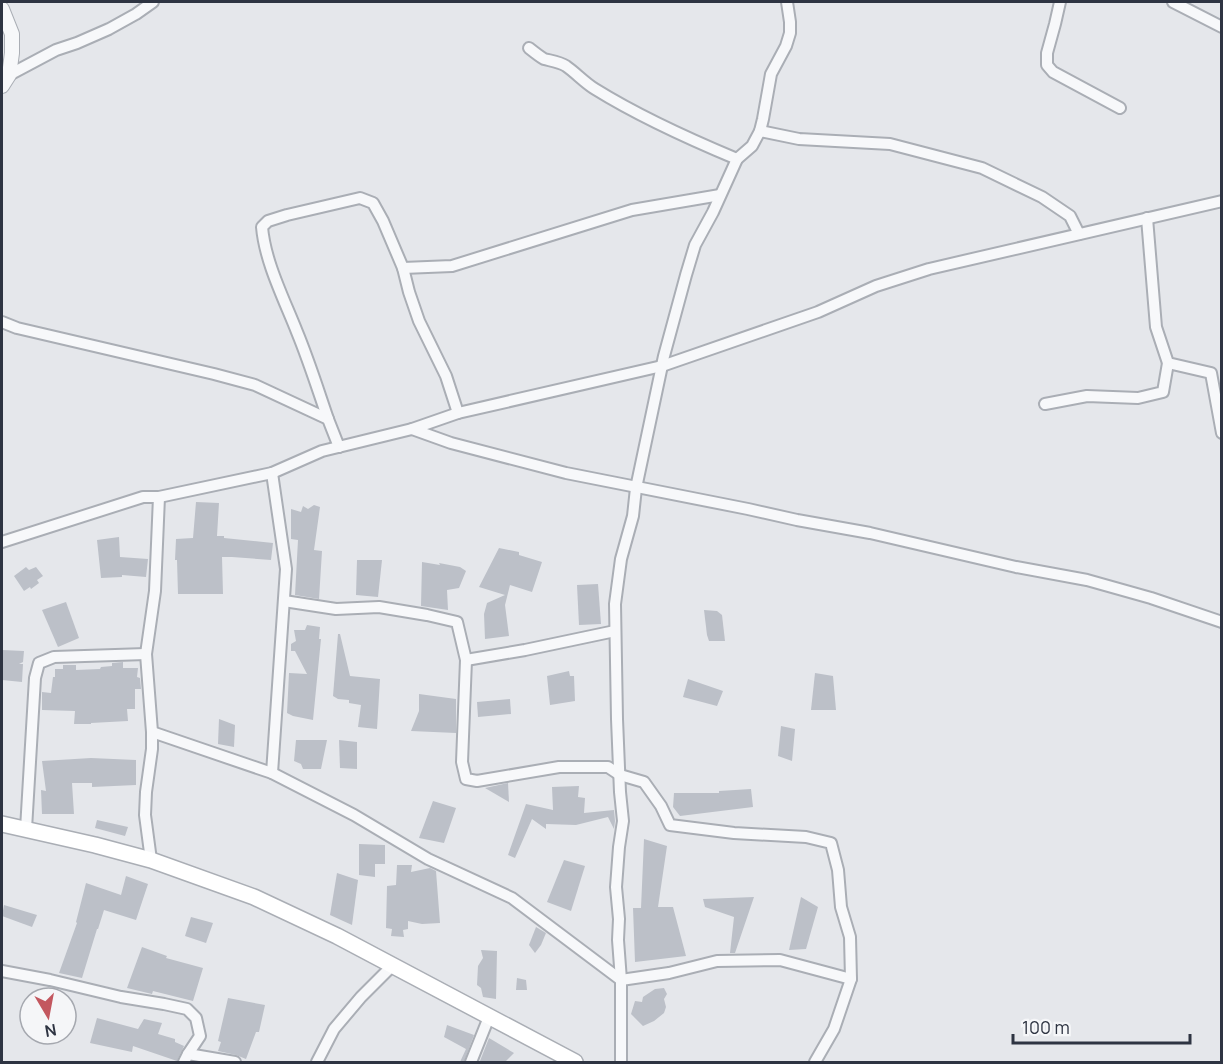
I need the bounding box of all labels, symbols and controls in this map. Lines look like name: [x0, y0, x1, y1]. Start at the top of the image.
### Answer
north arrow: [18, 986, 78, 1046]
scale bar: [1013, 1007, 1190, 1045]
text: 100 m: [1022, 1015, 1070, 1039]
text: N: [43, 1019, 58, 1043]

